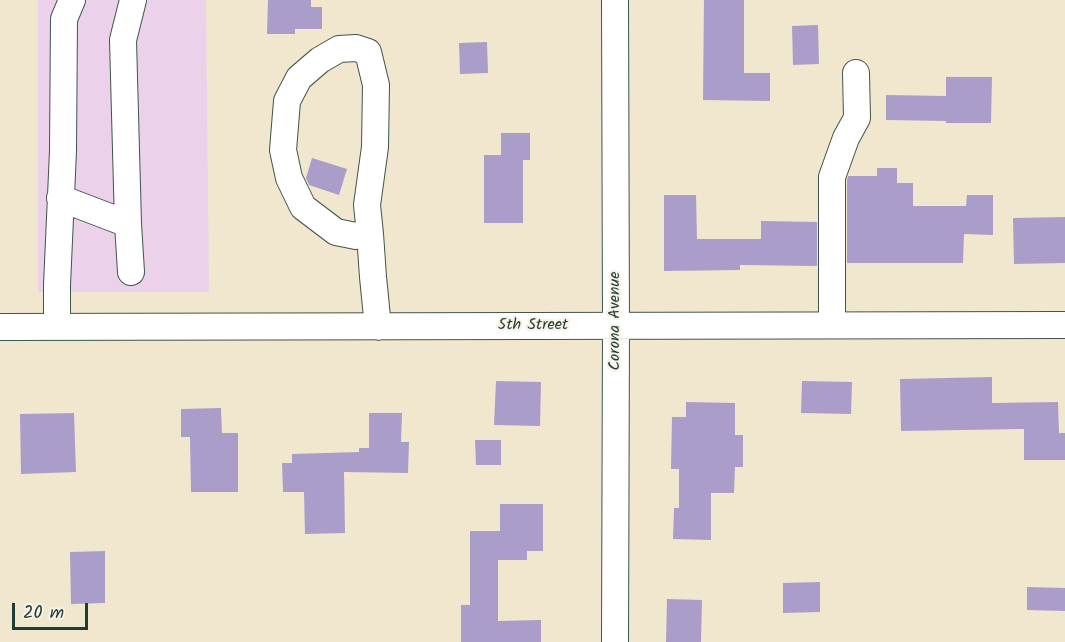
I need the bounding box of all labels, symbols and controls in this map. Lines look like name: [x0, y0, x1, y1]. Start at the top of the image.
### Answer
street label: Corona Avenue: [606, 272, 626, 370]
street label: 5th Street: [498, 316, 568, 336]
scale bar: [15, 591, 92, 629]
text: 20 m: [23, 599, 64, 628]

